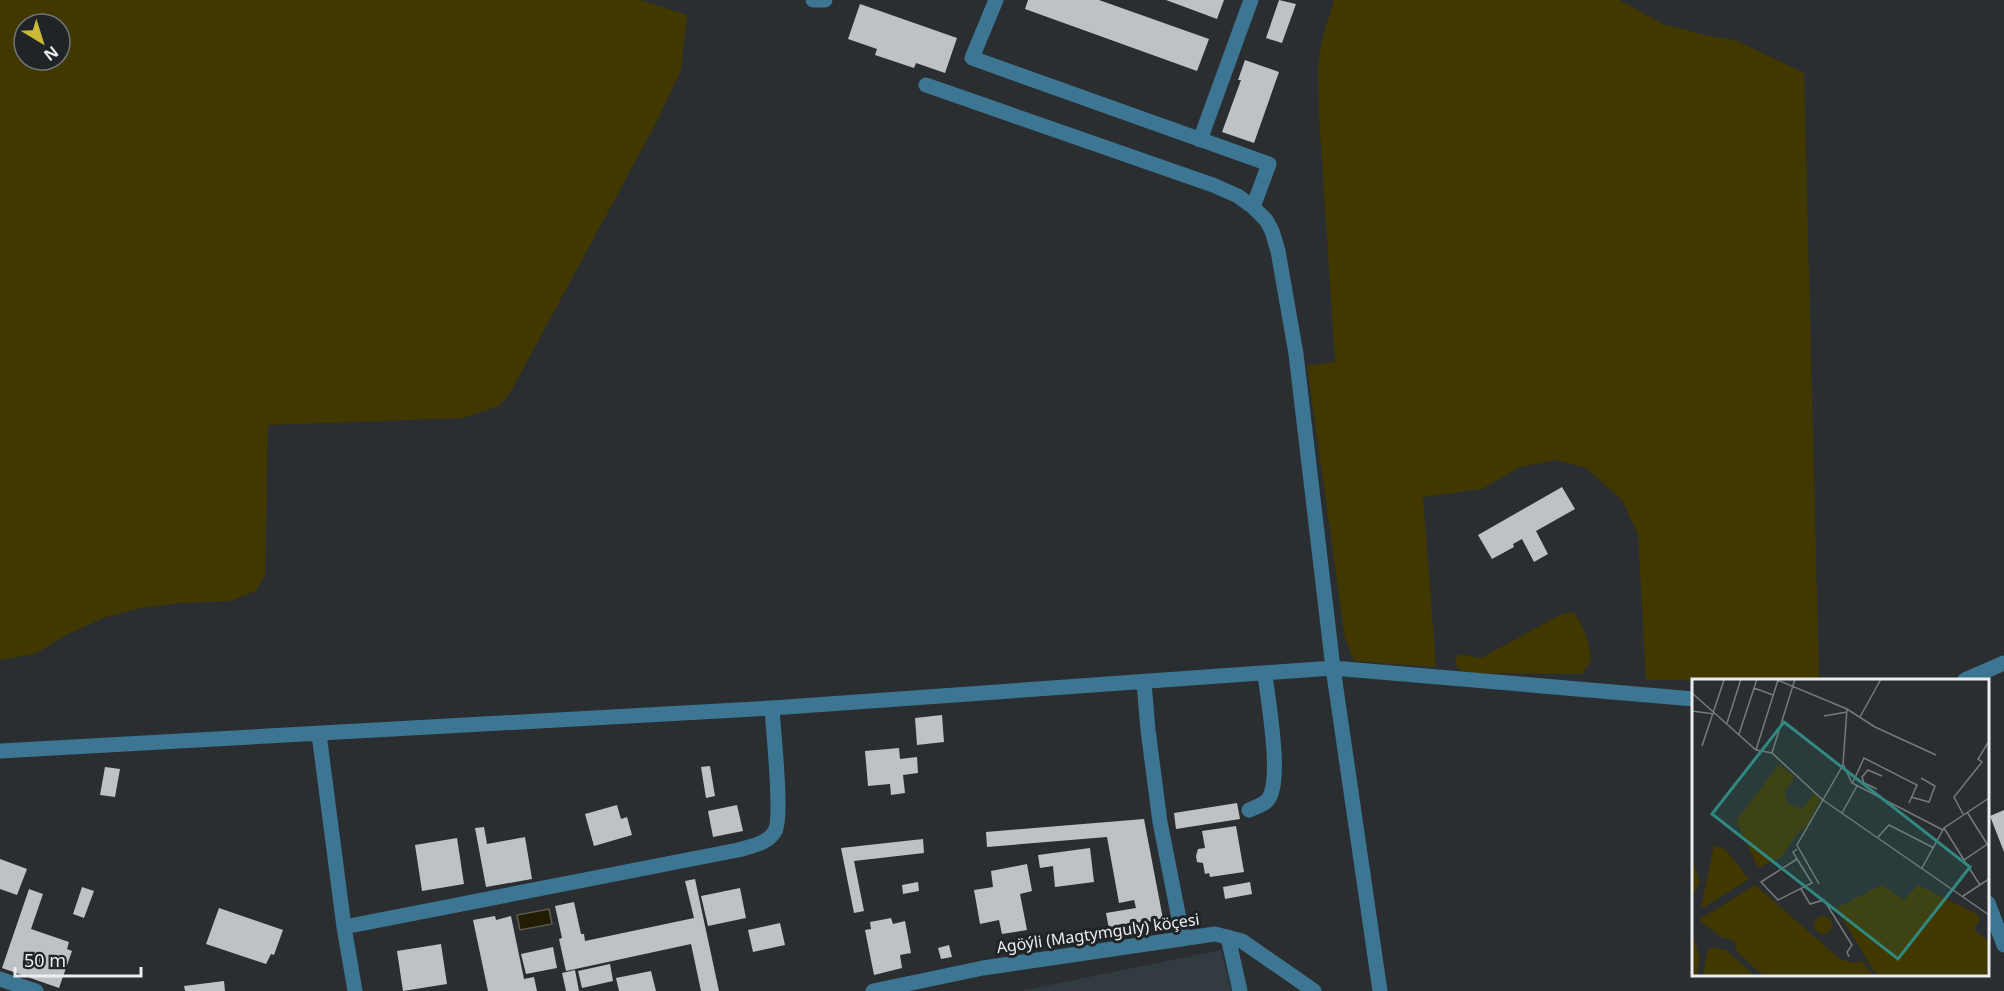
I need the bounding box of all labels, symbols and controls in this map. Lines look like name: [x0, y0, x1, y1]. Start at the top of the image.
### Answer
north arrow: [12, 12, 72, 72]
text: N: [39, 41, 63, 66]
inset map: [1692, 679, 1989, 976]
street label: Agöýli (Magtymguly) köçesi: [995, 908, 1201, 958]
scale bar: [15, 940, 141, 978]
text: 50 m: [24, 948, 66, 972]

